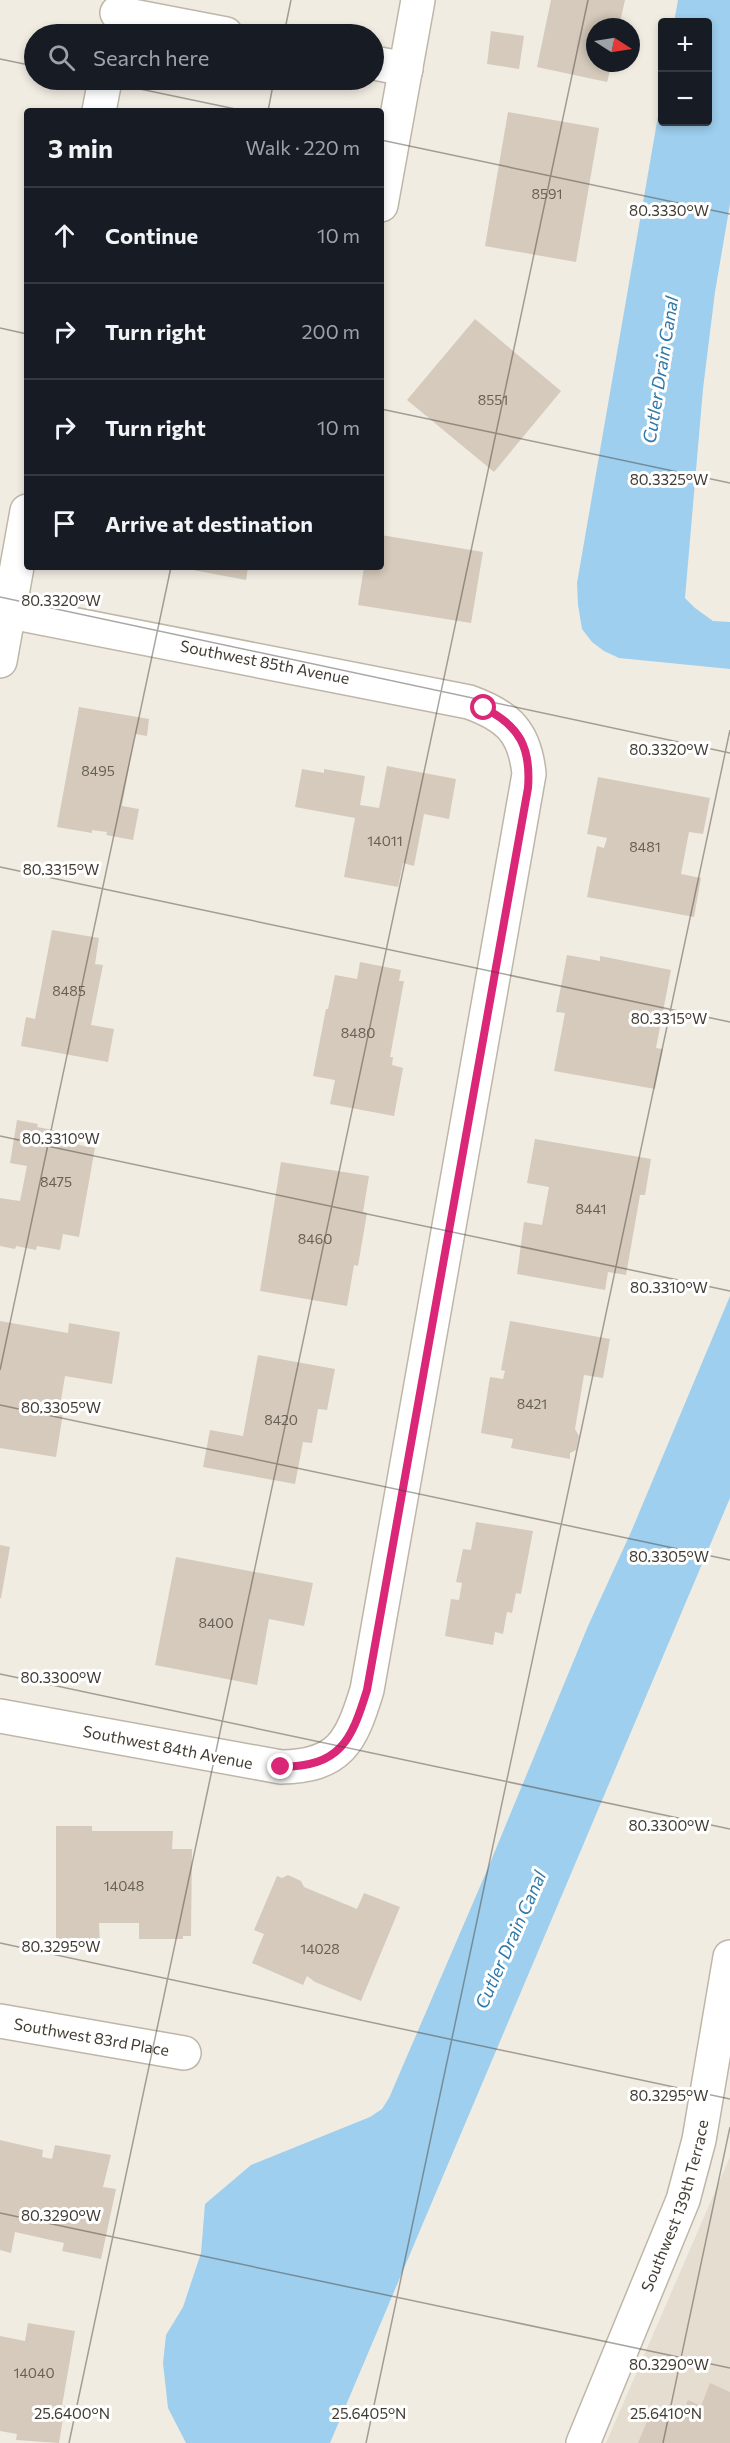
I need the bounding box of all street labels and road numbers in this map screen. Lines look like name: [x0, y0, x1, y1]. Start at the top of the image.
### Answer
street label: Southwest 85th Avenue: [179, 636, 351, 687]
street label: Southwest 84th Avenue: [82, 1721, 255, 1772]
street label: Southwest 83rd Place: [13, 2014, 171, 2059]
street label: Southwest 139th Terrace: [636, 2118, 711, 2294]

